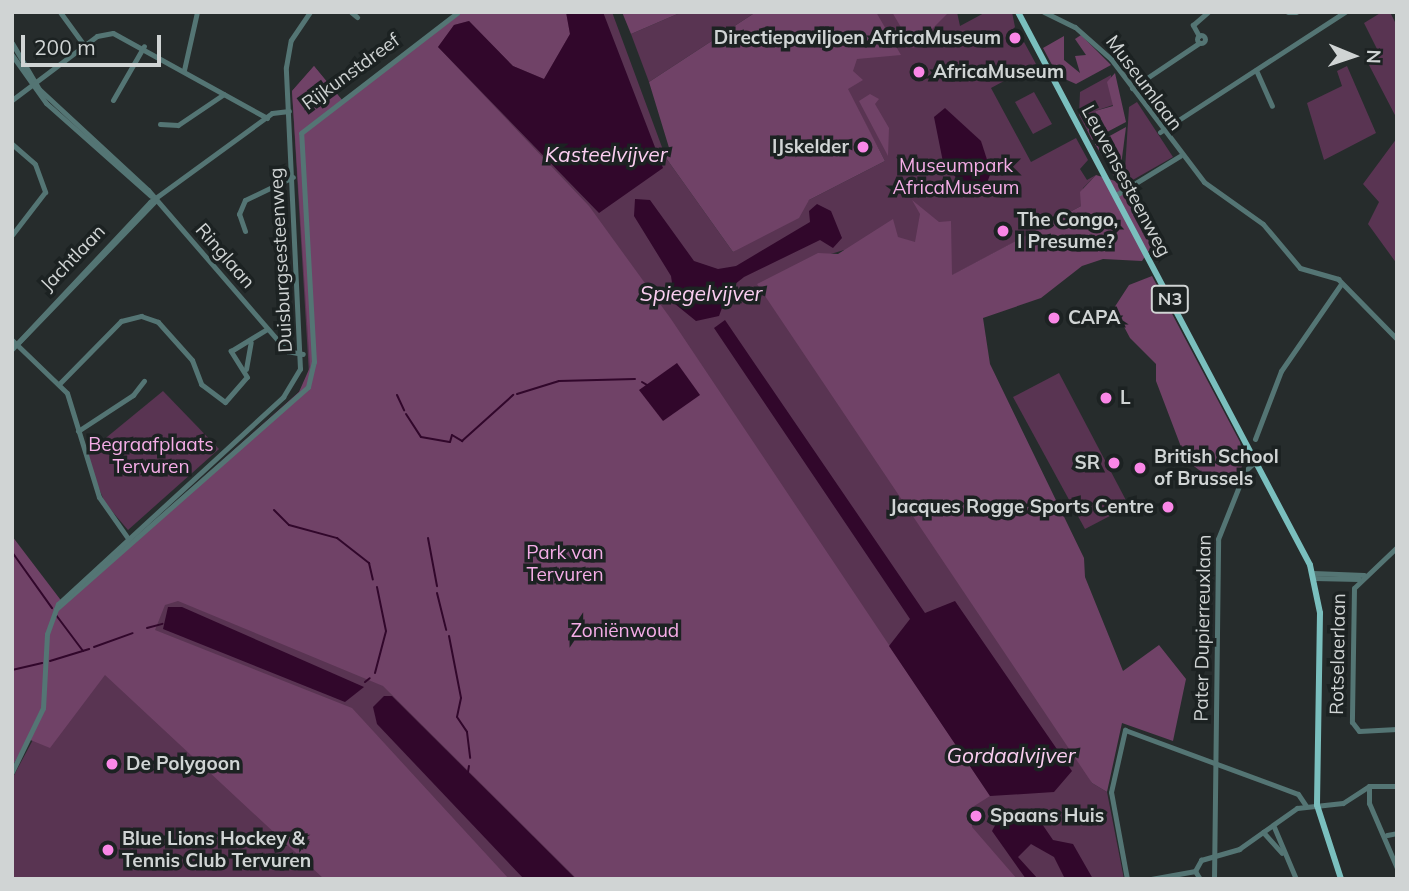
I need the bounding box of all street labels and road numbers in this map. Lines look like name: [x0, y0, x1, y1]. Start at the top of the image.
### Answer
street label: Rijkunstdreef: [298, 29, 404, 115]
street label: Museumlaan: [1101, 31, 1187, 135]
street label: Leuvensesteenweg: [1076, 101, 1176, 261]
street label: Duisburgsesteenweg: [265, 167, 297, 353]
street label: Ringlaan: [191, 219, 259, 293]
street label: Jachtlaan: [36, 220, 110, 296]
road number: N3: [1151, 284, 1189, 314]
street label: Pater Dupierreuxlaan: [1190, 534, 1216, 722]
street label: Rotselaerlaan: [1326, 593, 1350, 715]

